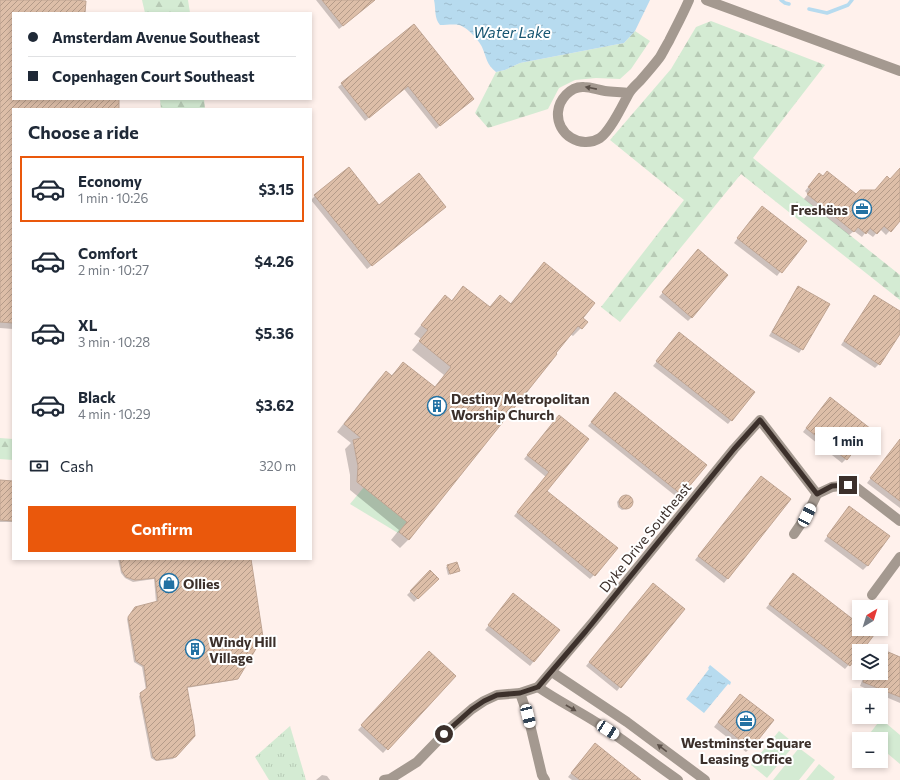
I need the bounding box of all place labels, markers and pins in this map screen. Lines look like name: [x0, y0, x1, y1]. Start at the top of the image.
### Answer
office icon: Freshëns: [851, 198, 873, 220]
place label: Freshëns: [790, 201, 848, 218]
place label: Destiny Metropolitan Worship Church: [451, 390, 590, 423]
building icon: Destiny Metropolitan Worship Church: [426, 395, 448, 417]
shop icon: Ollies: [158, 572, 180, 594]
place label: Ollies: [183, 575, 220, 592]
place label: Windy Hill Village: [209, 633, 276, 666]
building icon: Windy Hill Village: [184, 638, 206, 660]
office icon: Westminster Square Leasing Office: [735, 710, 757, 732]
place label: Westminster Square Leasing Office: [681, 734, 811, 767]

